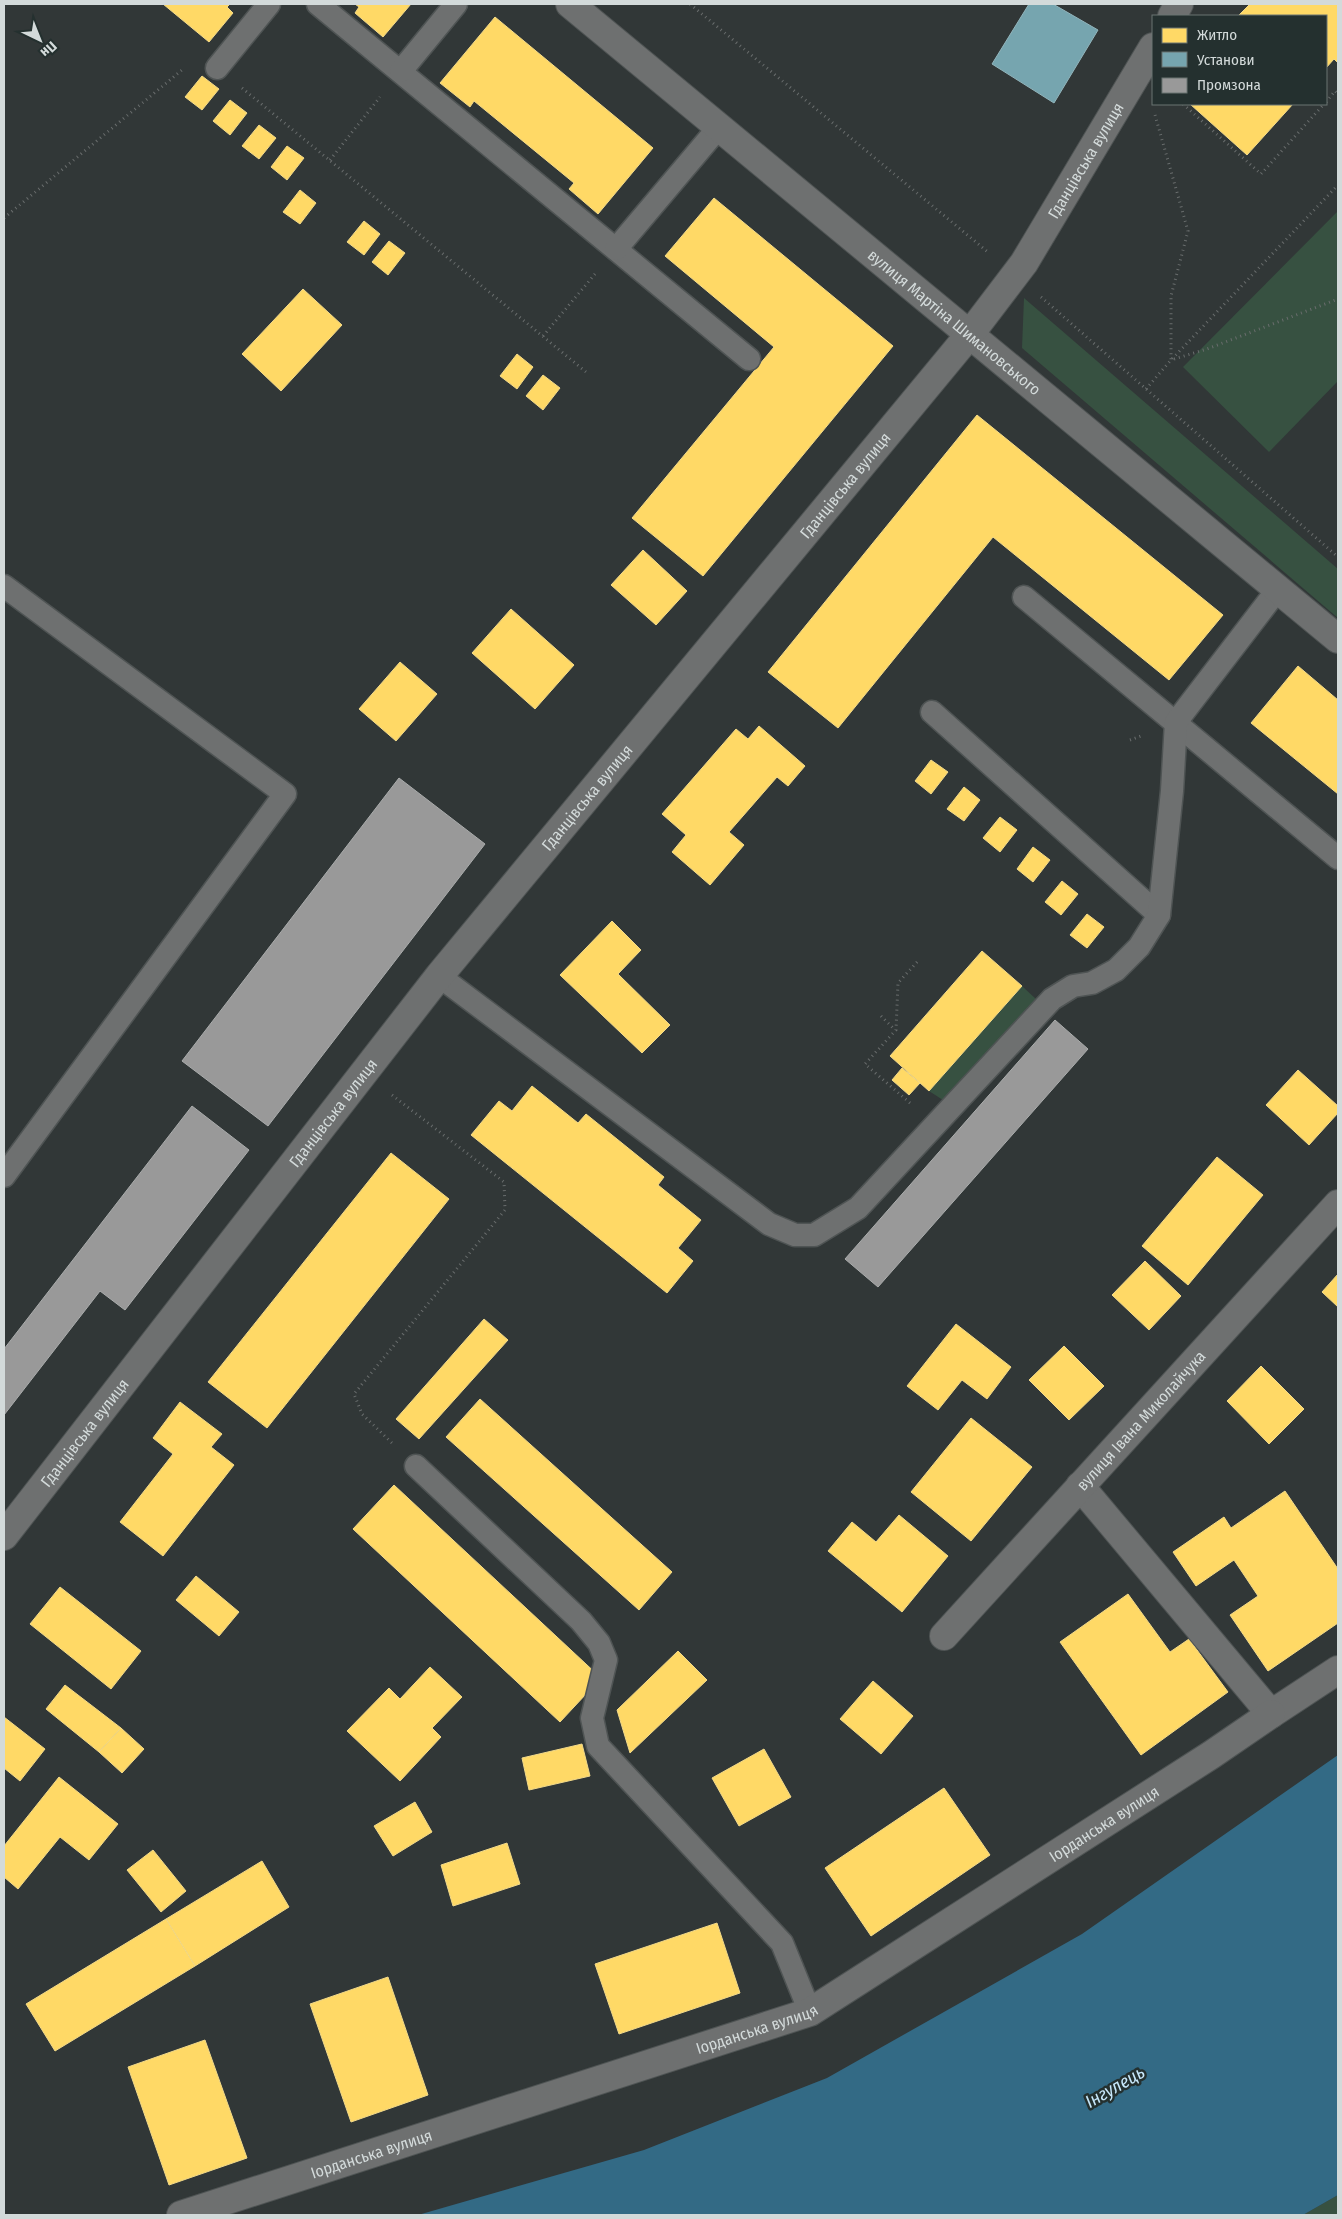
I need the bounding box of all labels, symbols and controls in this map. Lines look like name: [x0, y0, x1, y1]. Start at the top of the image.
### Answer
north arrow: [15, 15, 65, 65]
legend: [1152, 15, 1327, 105]
text: Житло: [1197, 26, 1237, 44]
text: Пн: [37, 38, 60, 61]
text: Установи: [1196, 51, 1255, 69]
text: Промзона: [1197, 76, 1261, 94]
street label: Гданцівська вулиця: [1043, 99, 1127, 222]
street label: вулиця Мартіна Шимановського: [864, 245, 1045, 399]
street label: Гданцівська вулиця: [796, 428, 894, 542]
street label: Гданцівська вулиця: [537, 740, 636, 854]
street label: Гданцівська вулиця: [285, 1055, 381, 1171]
street label: вулиця Івана Миколайчука: [1072, 1346, 1209, 1494]
street label: Гданцівська вулиця: [36, 1375, 132, 1490]
street label: Іорданська вулиця: [1045, 1781, 1162, 1866]
street label: Іорданська вулиця: [694, 2000, 821, 2058]
water label: Інгулець: [1081, 2061, 1149, 2113]
street label: Іорданська вулиця: [308, 2125, 435, 2182]

